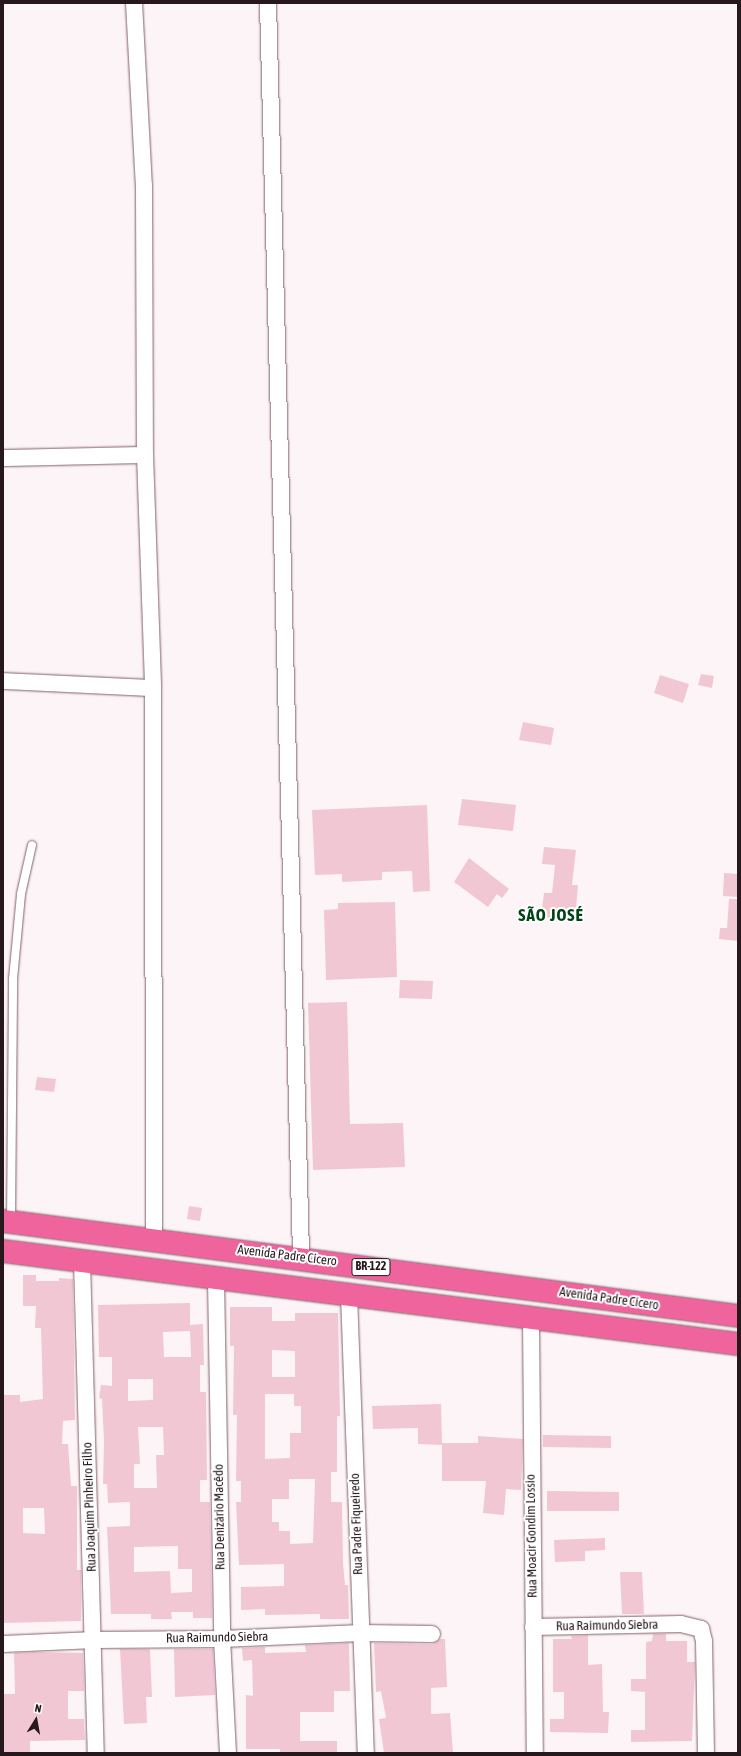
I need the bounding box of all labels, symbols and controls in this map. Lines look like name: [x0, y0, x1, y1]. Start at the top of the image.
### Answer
district label: SÃO JOSÉ: [518, 906, 584, 926]
street label: Avenida Padre Cícero: [236, 1242, 338, 1270]
road number: BR-122: [351, 1257, 391, 1277]
street label: Avenida Padre Cícero: [558, 1284, 660, 1314]
street label: Rua Joaquim Pinheiro Filho: [80, 1442, 100, 1572]
street label: Rua Denizário Macêdo: [211, 1464, 229, 1570]
street label: Rua Padre Fiqueiredo: [347, 1473, 367, 1575]
street label: Rua Moacir Gondim Lossio: [523, 1474, 541, 1598]
street label: Rua Raimundo Siebra: [556, 1617, 658, 1635]
street label: Rua Raimundo Siebra: [166, 1629, 268, 1647]
north arrow: [16, 1700, 56, 1740]
text: N: [34, 1702, 43, 1715]

